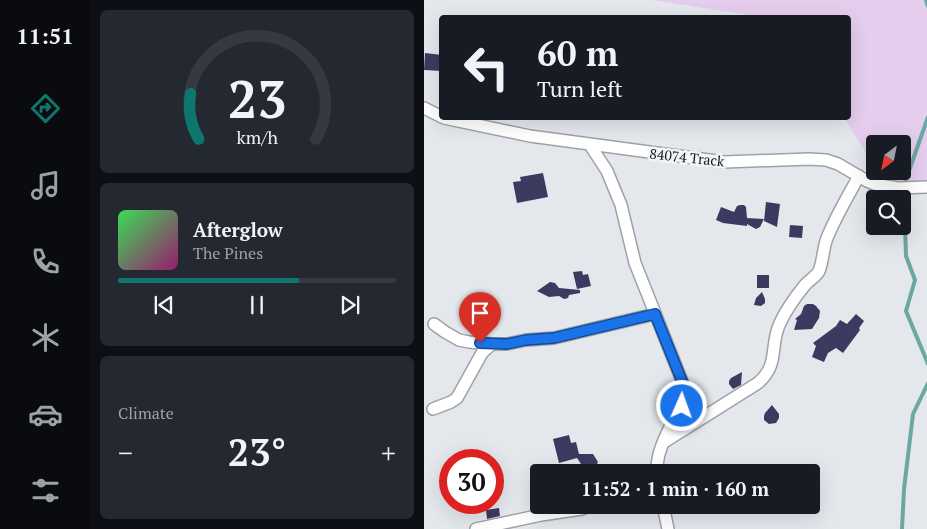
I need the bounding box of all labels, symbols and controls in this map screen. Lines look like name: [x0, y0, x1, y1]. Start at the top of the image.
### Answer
text: 11:51: [16, 21, 74, 50]
text: 60 m: [537, 30, 618, 76]
icon: left: [454, 35, 519, 100]
text: 23: [228, 64, 286, 133]
text: Turn left: [537, 74, 623, 103]
icon: directions: [28, 91, 63, 126]
text: km/h: [236, 125, 278, 149]
north arrow: [866, 135, 912, 180]
map controls: [866, 135, 911, 235]
street label: 84074 Track: [649, 144, 726, 170]
icon: music: [28, 168, 63, 203]
button: search: [866, 190, 911, 235]
text: Afterglow: [193, 217, 283, 242]
text: The Pines: [193, 242, 263, 264]
icon: phone: [28, 244, 63, 279]
icon: previous: [150, 291, 178, 319]
icon: pause: [243, 291, 271, 319]
icon: next: [336, 291, 364, 319]
pin: [459, 292, 501, 343]
icon: arrive: [466, 299, 494, 327]
icon: climate: [28, 320, 63, 355]
position arrow: [655, 379, 707, 431]
icon: car: [28, 397, 63, 432]
text: Climate: [118, 402, 174, 424]
text: 23°: [228, 427, 286, 477]
text: −: [118, 434, 133, 471]
text: +: [381, 434, 396, 471]
speed limit sign: 30: [439, 449, 504, 514]
icon: filters: [28, 473, 63, 508]
text: 11:52 · 1 min · 160 m: [581, 476, 769, 501]

